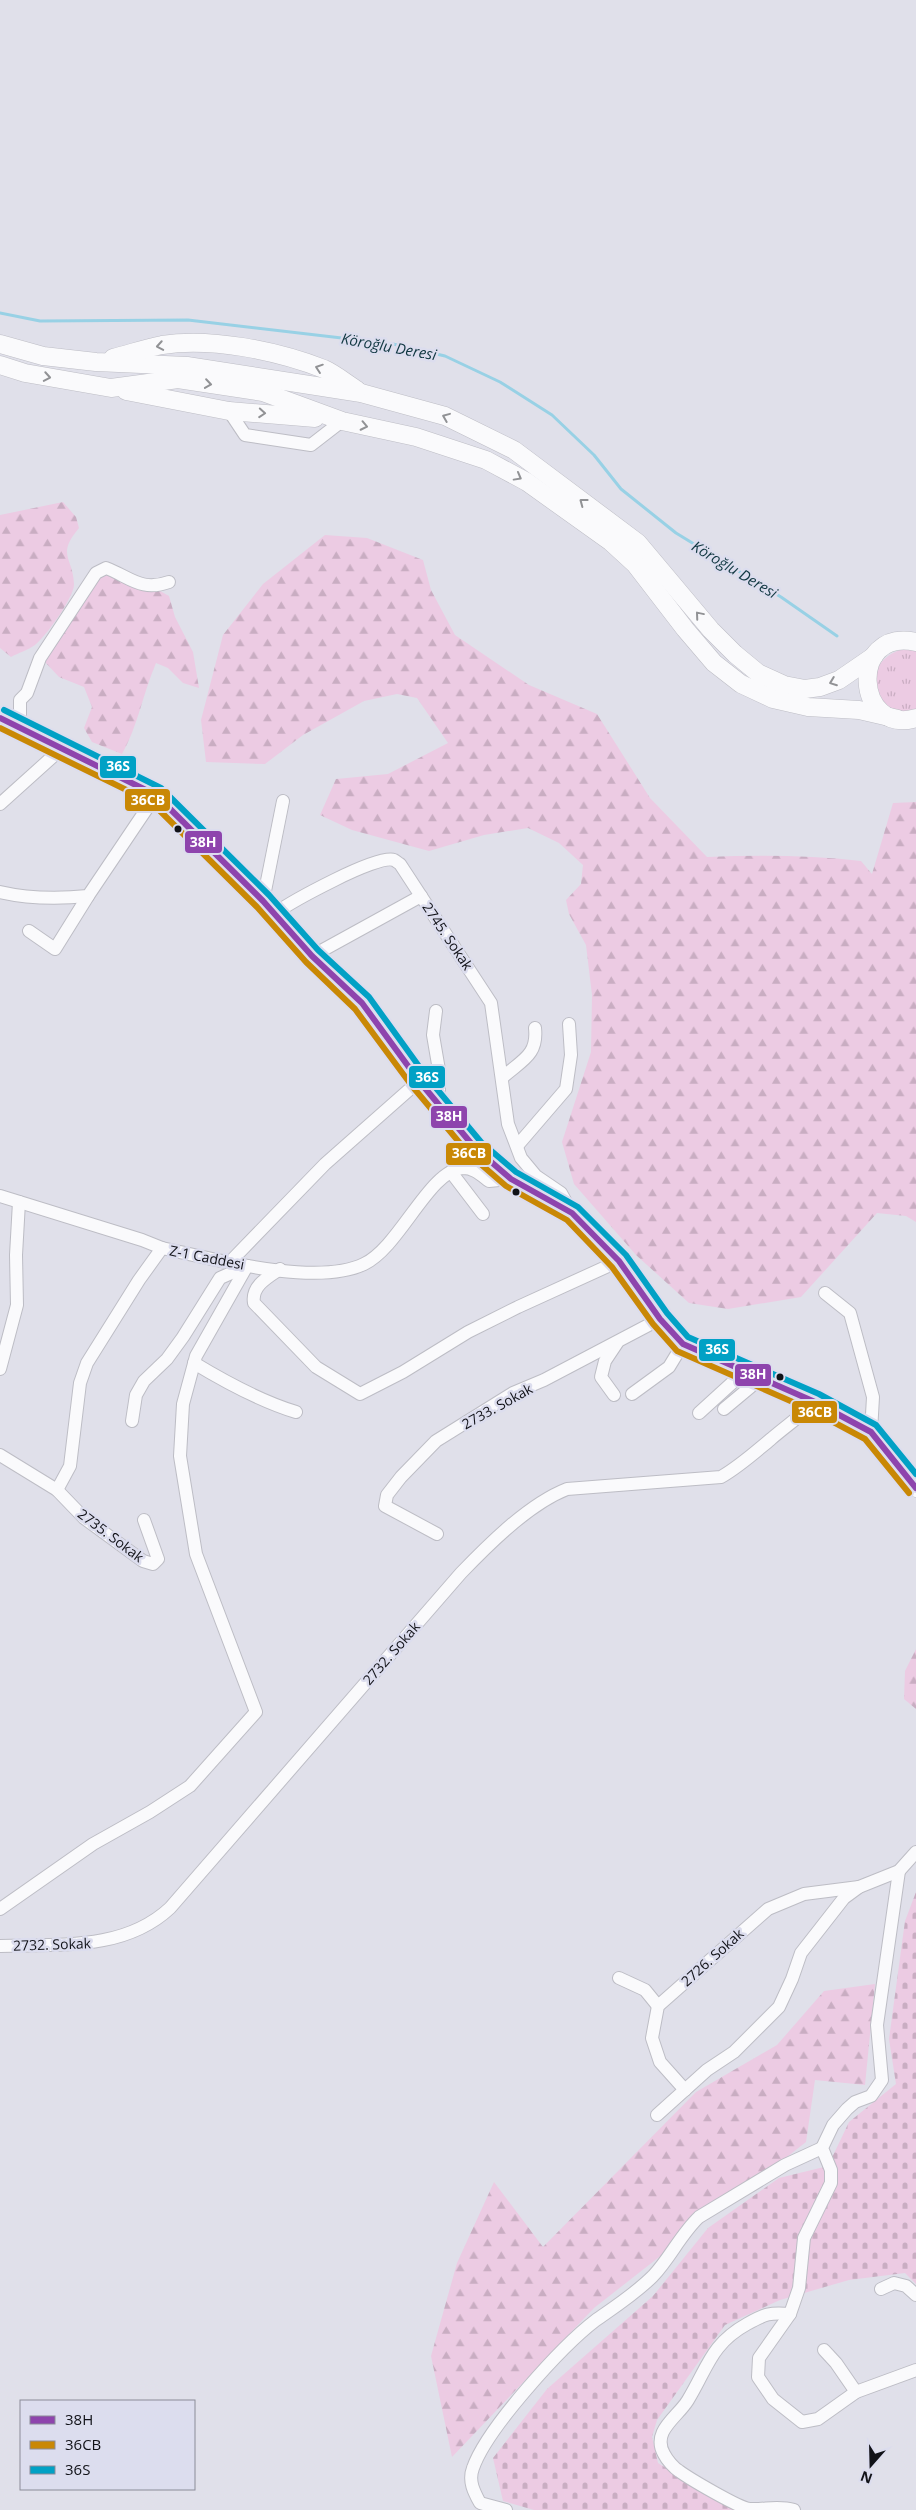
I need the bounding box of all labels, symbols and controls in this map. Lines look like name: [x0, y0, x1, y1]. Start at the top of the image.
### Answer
water label: Köroğlu Deresi: [340, 328, 438, 364]
one-way arrow: [156, 340, 165, 351]
one-way arrow: [316, 364, 324, 374]
one-way arrow: [43, 371, 52, 381]
one-way arrow: [204, 378, 212, 388]
one-way arrow: [258, 408, 266, 419]
one-way arrow: [442, 413, 450, 423]
one-way arrow: [360, 420, 369, 431]
one-way arrow: [512, 471, 521, 481]
one-way arrow: [580, 499, 589, 507]
water label: Köroğlu Deresi: [689, 536, 782, 603]
one-way arrow: [696, 612, 704, 621]
one-way arrow: [829, 676, 838, 686]
line badge: 36S: [99, 755, 137, 779]
text: 36S: [106, 756, 130, 775]
line badge: 36CB: [124, 788, 171, 812]
text: 36CB: [131, 790, 165, 809]
unlabelled marker: [173, 824, 183, 834]
line badge: 38H: [184, 830, 223, 854]
text: 38H: [190, 832, 216, 851]
street label: 2745. Sokak: [418, 898, 478, 974]
line badge: 36S: [408, 1065, 446, 1089]
text: 36S: [415, 1067, 439, 1086]
line badge: 38H: [430, 1105, 468, 1129]
text: 38H: [436, 1106, 462, 1125]
line badge: 36CB: [445, 1142, 492, 1166]
text: 36CB: [452, 1143, 486, 1162]
unlabelled marker: [511, 1187, 521, 1197]
street label: Z-1 Caddesi: [168, 1240, 246, 1274]
line badge: 36S: [698, 1338, 736, 1362]
text: 36S: [705, 1339, 729, 1358]
line badge: 38H: [734, 1363, 772, 1387]
text: 38H: [740, 1364, 766, 1383]
unlabelled marker: [775, 1372, 785, 1382]
street label: 2733. Sokak: [458, 1378, 536, 1433]
line badge: 36CB: [791, 1400, 838, 1424]
text: 36CB: [798, 1402, 832, 1421]
street label: 2735. Sokak: [74, 1504, 148, 1566]
street label: 2732. Sokak: [358, 1617, 424, 1689]
street label: 2726. Sokak: [677, 1923, 748, 1990]
street label: 2732. Sokak: [13, 1933, 92, 1955]
legend: [20, 2400, 195, 2490]
text: 38H: [65, 2409, 93, 2429]
text: 36CB: [65, 2434, 101, 2454]
north arrow: [846, 2440, 896, 2490]
text: 36S: [65, 2459, 90, 2479]
text: N: [858, 2467, 875, 2489]

